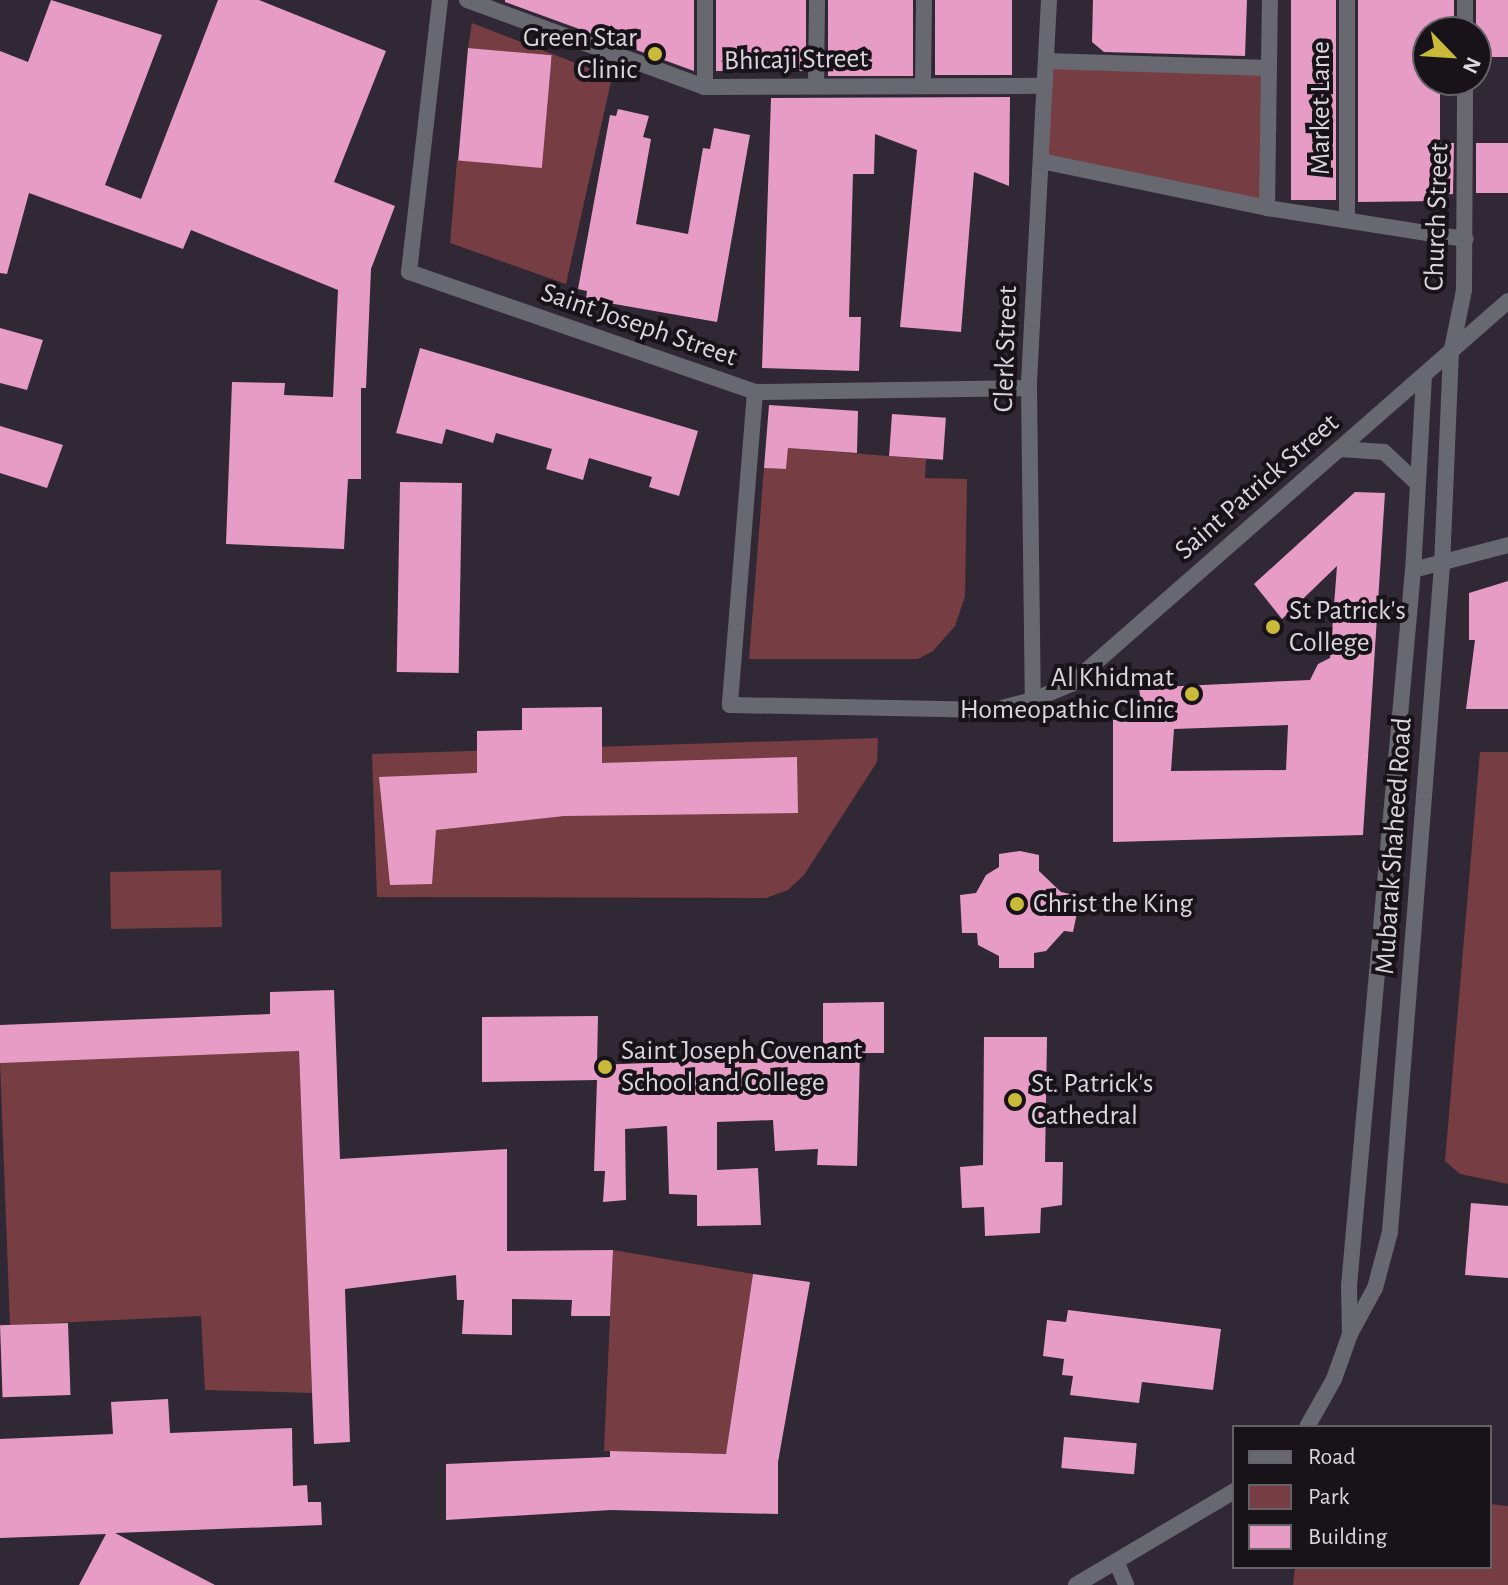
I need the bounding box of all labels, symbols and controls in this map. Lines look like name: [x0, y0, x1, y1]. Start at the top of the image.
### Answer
north arrow: [1412, 16, 1492, 96]
place label: Green Star Clinic: [523, 21, 637, 87]
street label: Market Lane: [1304, 41, 1338, 175]
street label: Bhicaji Street: [723, 42, 869, 78]
marker: Green Star Clinic: [644, 43, 666, 65]
text: N: [1459, 54, 1485, 77]
street label: Church Street: [1418, 142, 1456, 292]
street label: Saint Joseph Street: [537, 276, 741, 374]
street label: Clerk Street: [987, 285, 1025, 413]
street label: Saint Patrick Street: [1168, 407, 1346, 567]
place label: St Patrick's College: [1289, 594, 1406, 660]
marker: St Patrick's College: [1264, 618, 1282, 636]
place label: Al Khidmat Homeopathic Clinic: [960, 661, 1174, 727]
marker: Al Khidmat Homeopathic Clinic: [1181, 683, 1203, 705]
street label: Mubarak Shaheed Road: [1368, 716, 1420, 976]
place label: Christ the King: [1033, 887, 1193, 921]
marker: Christ the King: [1008, 895, 1026, 913]
place label: Saint Joseph Covenant School and College: [621, 1034, 862, 1100]
marker: Saint Joseph Covenant School and College: [596, 1058, 614, 1076]
place label: St. Patrick's Cathedral: [1031, 1067, 1153, 1133]
marker: St. Patrick's Cathedral: [1006, 1091, 1024, 1109]
legend: [1232, 1425, 1492, 1569]
text: Road: [1308, 1445, 1356, 1469]
text: Park: [1308, 1485, 1349, 1509]
text: Building: [1308, 1525, 1387, 1549]

